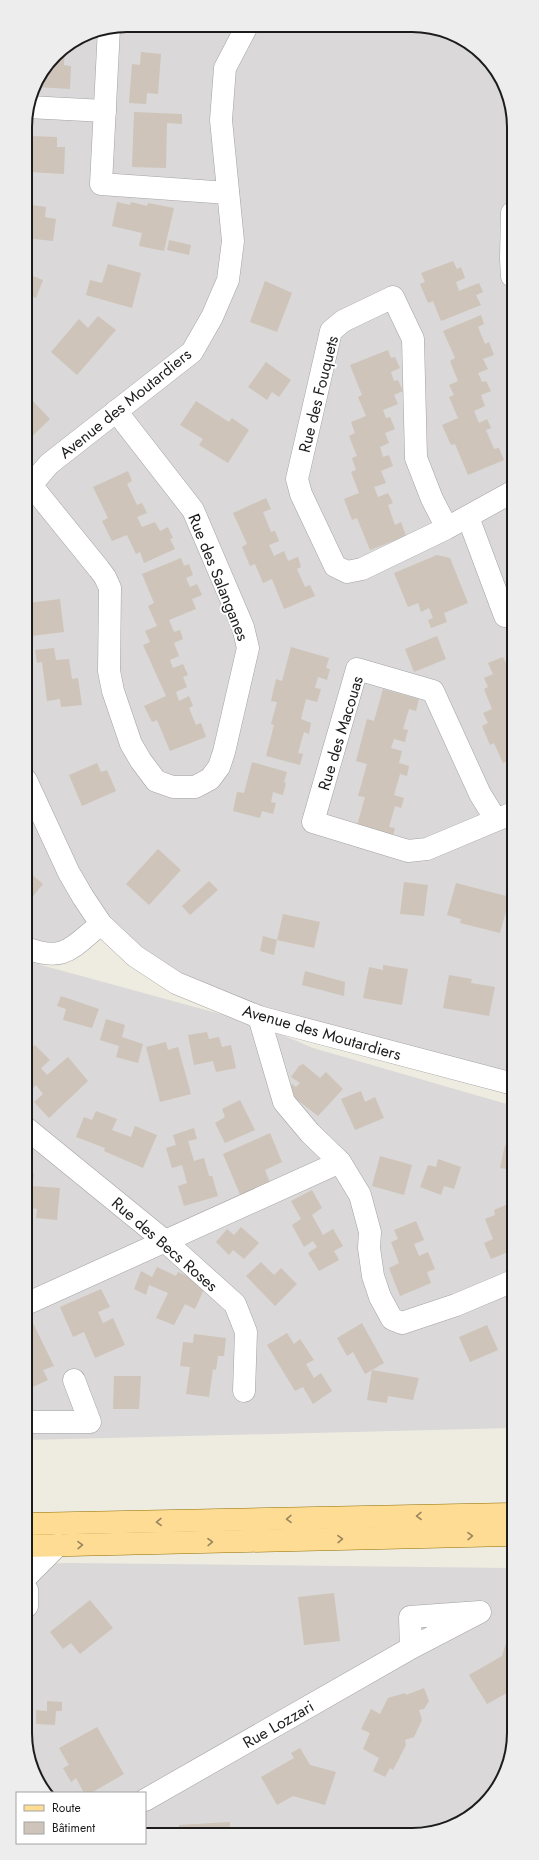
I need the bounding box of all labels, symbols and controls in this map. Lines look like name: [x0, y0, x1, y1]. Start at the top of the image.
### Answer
street label: Rue des Fouquets: [293, 333, 344, 455]
street label: Avenue des Moutardiers: [54, 343, 196, 464]
street label: Rue des Salanganes: [183, 510, 255, 644]
street label: Rue des Macouas: [312, 673, 369, 793]
street label: Avenue des Moutardiers: [240, 999, 404, 1066]
street label: Rue des Becs Roses: [107, 1192, 223, 1297]
one-way arrow: [416, 1512, 422, 1520]
one-way arrow: [286, 1515, 292, 1523]
one-way arrow: [156, 1517, 162, 1526]
one-way arrow: [467, 1532, 473, 1540]
one-way arrow: [337, 1535, 343, 1543]
one-way arrow: [207, 1538, 213, 1546]
one-way arrow: [77, 1540, 83, 1549]
street label: Rue Lozzari: [238, 1695, 318, 1754]
legend: [16, 1792, 146, 1844]
text: Route: [52, 1799, 81, 1817]
text: Bâtiment: [52, 1819, 95, 1837]

